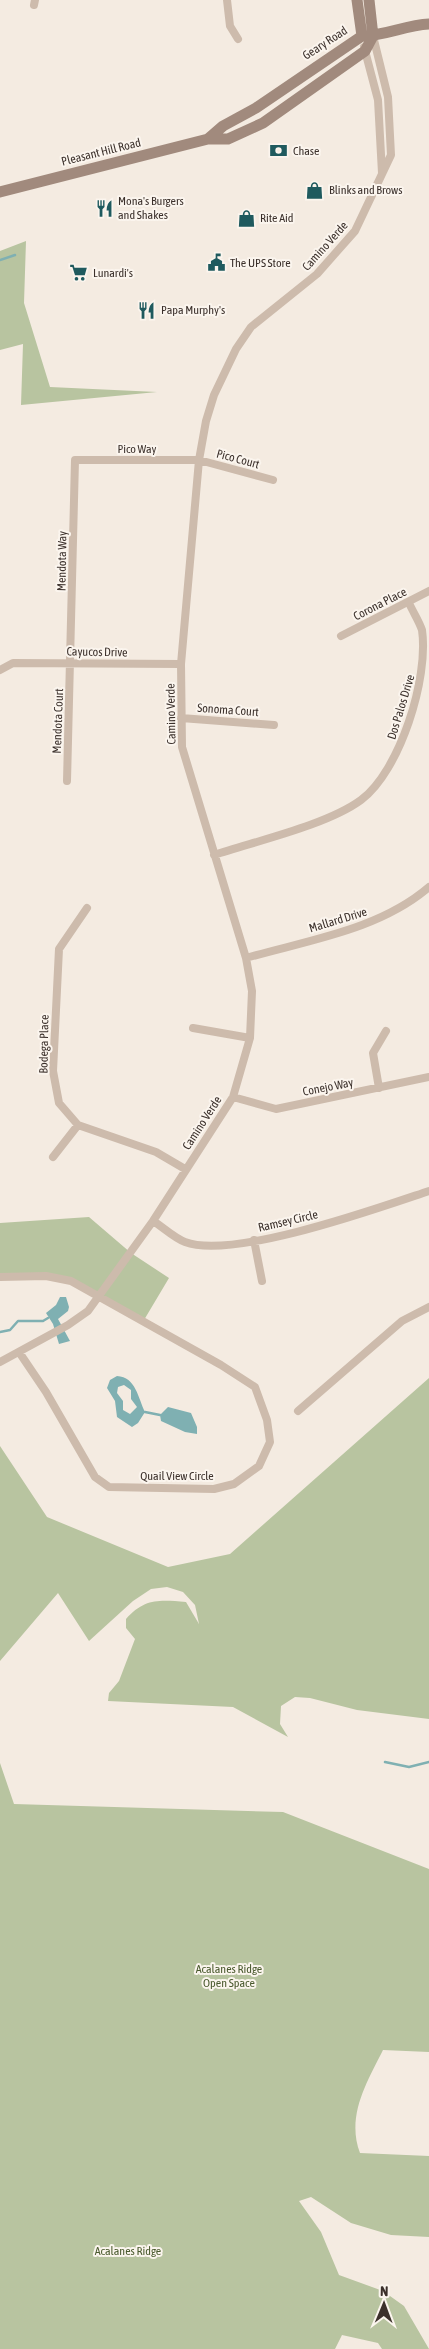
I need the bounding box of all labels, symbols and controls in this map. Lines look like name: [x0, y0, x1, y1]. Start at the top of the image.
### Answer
street label: Geary Road: [300, 23, 350, 63]
street label: Pleasant Hill Road: [60, 135, 142, 169]
bank icon: Chase: [269, 141, 289, 161]
place label: Chase: [293, 144, 319, 158]
shop icon: Blinks and Brows: [305, 180, 325, 200]
place label: Blinks and Brows: [329, 183, 403, 197]
place label: Mona's Burgers and Shakes: [118, 194, 184, 222]
restaurant icon: Mona's Burgers and Shakes: [94, 198, 114, 218]
shop icon: Rite Aid: [236, 208, 256, 228]
place label: Rite Aid: [260, 211, 294, 225]
street label: Camino Verde: [299, 219, 351, 273]
public building icon: The UPS Store: [206, 253, 226, 273]
place label: The UPS Store: [230, 256, 291, 270]
supermarket icon: Lunardi's: [69, 263, 89, 283]
place label: Lunardi's: [93, 266, 133, 280]
restaurant icon: Papa Murphy's: [137, 300, 157, 320]
place label: Papa Murphy's: [161, 303, 225, 317]
street label: Pico Way: [118, 442, 157, 456]
street label: Pico Court: [215, 447, 262, 472]
street label: Mendota Way: [54, 531, 70, 591]
street label: Corona Place: [351, 585, 409, 623]
street label: Cayucos Drive: [66, 644, 128, 660]
street label: Dos Palos Drive: [384, 673, 418, 741]
street label: Camino Verde: [163, 683, 179, 745]
street label: Mendota Court: [50, 688, 66, 754]
street label: Sonoma Court: [197, 701, 260, 719]
street label: Mallard Drive: [307, 905, 369, 935]
street label: Bodega Place: [36, 1014, 52, 1074]
street label: Conejo Way: [302, 1075, 355, 1099]
street label: Camino Verde: [179, 1094, 225, 1152]
street label: Ramsey Circle: [257, 1207, 319, 1235]
street label: Quail View Circle: [140, 1469, 214, 1483]
park label: Acalanes Ridge Open Space: [196, 1962, 262, 1990]
park label: Acalanes Ridge: [95, 2244, 161, 2258]
north arrow: [359, 2279, 409, 2329]
text: N: [380, 2283, 388, 2299]

